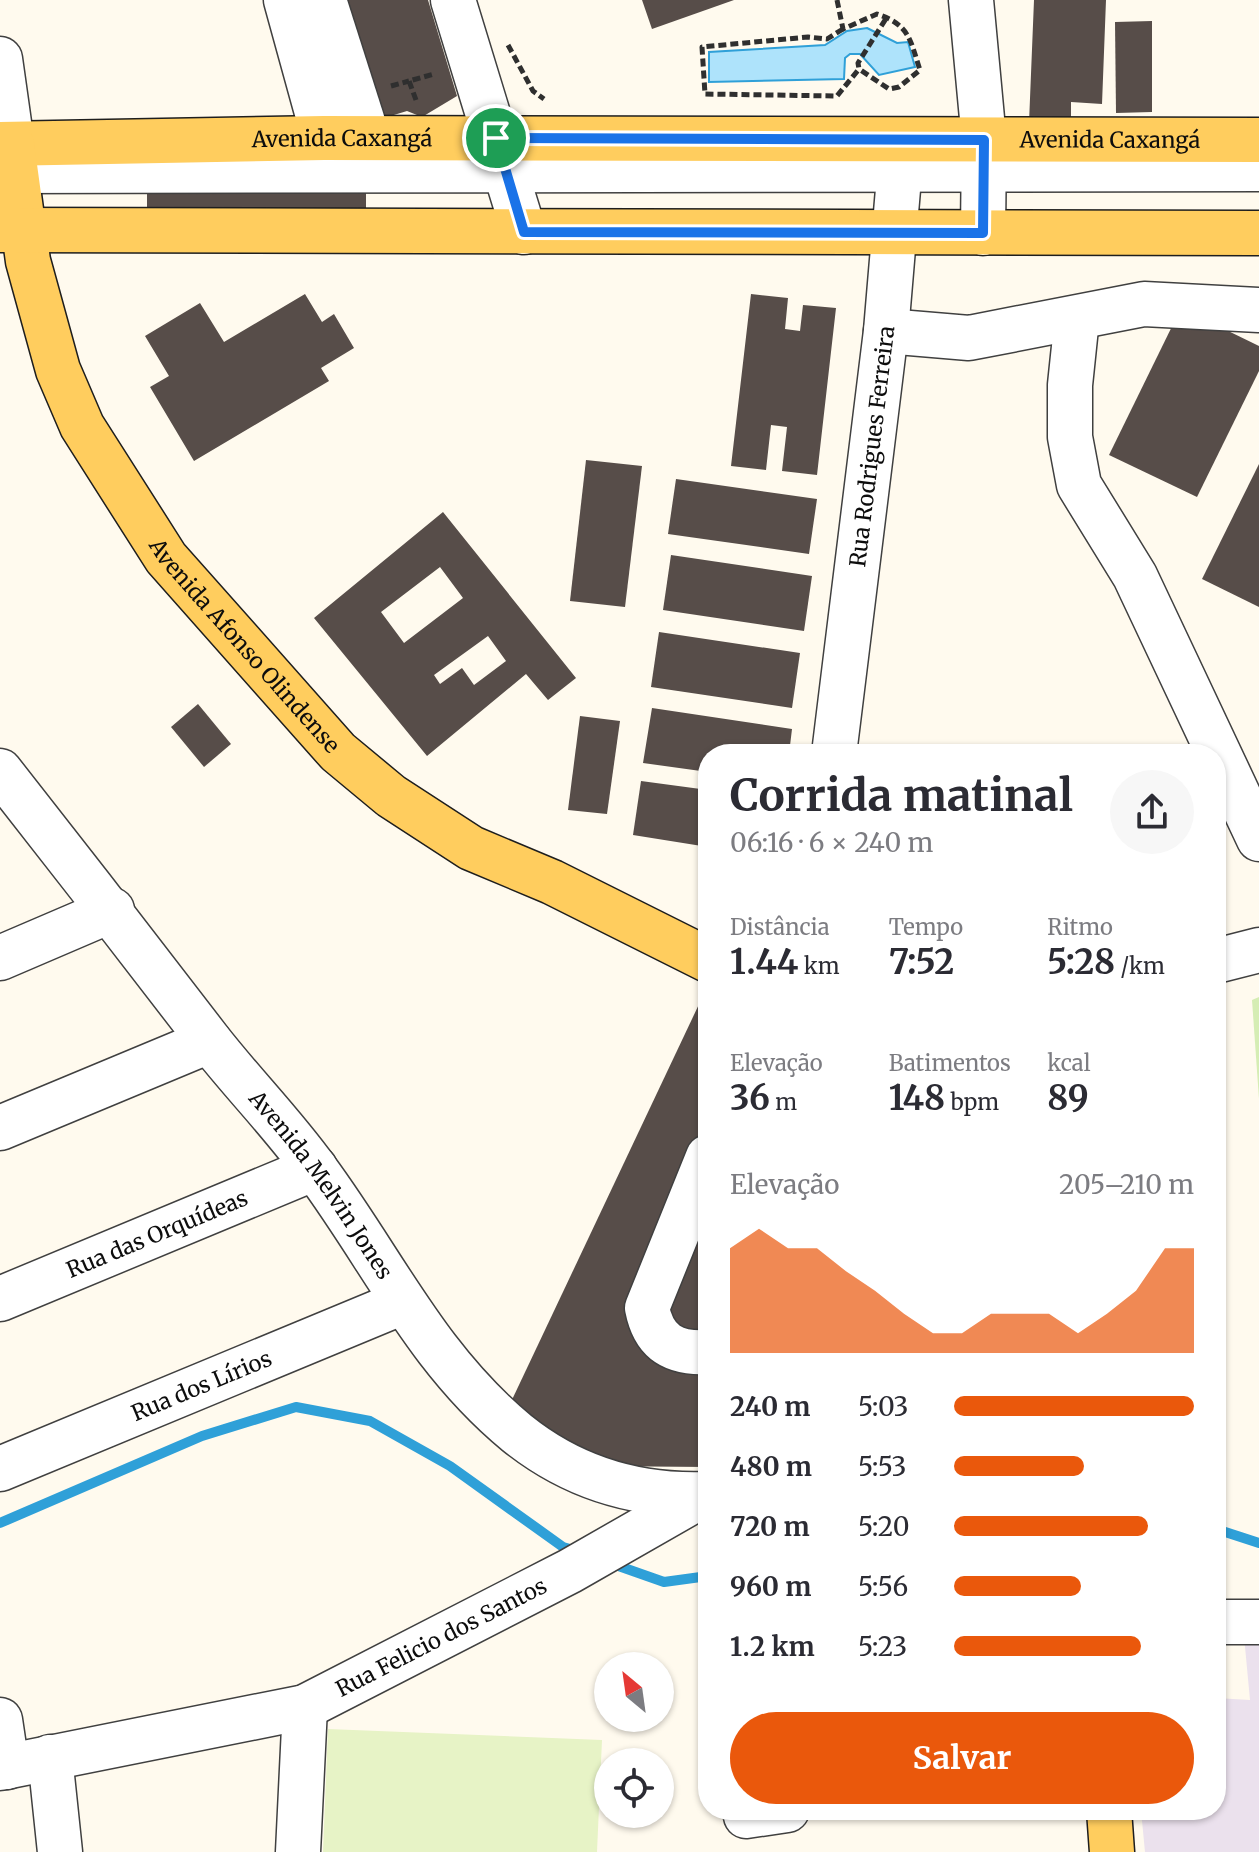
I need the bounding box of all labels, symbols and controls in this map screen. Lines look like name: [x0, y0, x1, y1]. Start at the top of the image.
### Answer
pin: [462, 104, 530, 172]
icon: arrive: [474, 116, 518, 160]
street label: Avenida Caxangá: [250, 124, 433, 153]
street label: Avenida Caxangá: [1018, 125, 1201, 154]
street label: Rua Rodrigues Ferreira: [843, 324, 901, 569]
street label: Avenida Afonso Olindense: [143, 532, 346, 758]
text: Corrida matinal: [730, 768, 1073, 823]
button: share: [1110, 770, 1194, 854]
text: 06:16 · 6 × 240 m: [730, 826, 933, 859]
text: Distância: [730, 913, 829, 941]
text: Tempo: [889, 913, 963, 941]
text: Ritmo: [1047, 913, 1113, 941]
text: 1.44: [730, 941, 798, 983]
text: 7:52: [889, 941, 954, 983]
text: 5:28: [1047, 941, 1115, 983]
text: km: [798, 952, 840, 980]
text: /km: [1115, 952, 1165, 980]
text: Elevação: [730, 1049, 823, 1077]
text: Batimentos: [889, 1049, 1011, 1077]
text: kcal: [1047, 1049, 1091, 1077]
text: 36: [730, 1077, 770, 1119]
text: 148: [889, 1077, 945, 1119]
text: 89: [1047, 1077, 1089, 1119]
street label: Avenida Melvin Jones: [243, 1084, 399, 1284]
text: m: [770, 1088, 797, 1116]
text: bpm: [945, 1088, 999, 1116]
text: Elevação: [730, 1168, 839, 1201]
text: 205–210 m: [1059, 1168, 1194, 1201]
street label: Rua das Orquídeas: [62, 1184, 252, 1284]
street label: Rua dos Lírios: [127, 1344, 276, 1427]
text: 240 m: [730, 1390, 811, 1423]
text: 5:03: [858, 1390, 908, 1423]
text: 480 m: [730, 1450, 812, 1483]
text: 5:53: [858, 1450, 907, 1483]
text: 720 m: [730, 1510, 810, 1543]
text: 5:20: [858, 1510, 910, 1543]
text: 960 m: [730, 1570, 811, 1603]
text: 5:56: [858, 1570, 908, 1603]
street label: Rua Felicio dos Santos: [331, 1571, 551, 1703]
text: 1.2 km: [730, 1630, 815, 1663]
text: 5:23: [858, 1630, 907, 1663]
north arrow: [594, 1652, 674, 1732]
map controls: [594, 1652, 674, 1828]
button: Salvar: [730, 1712, 1194, 1804]
button: locate: [594, 1748, 674, 1828]

